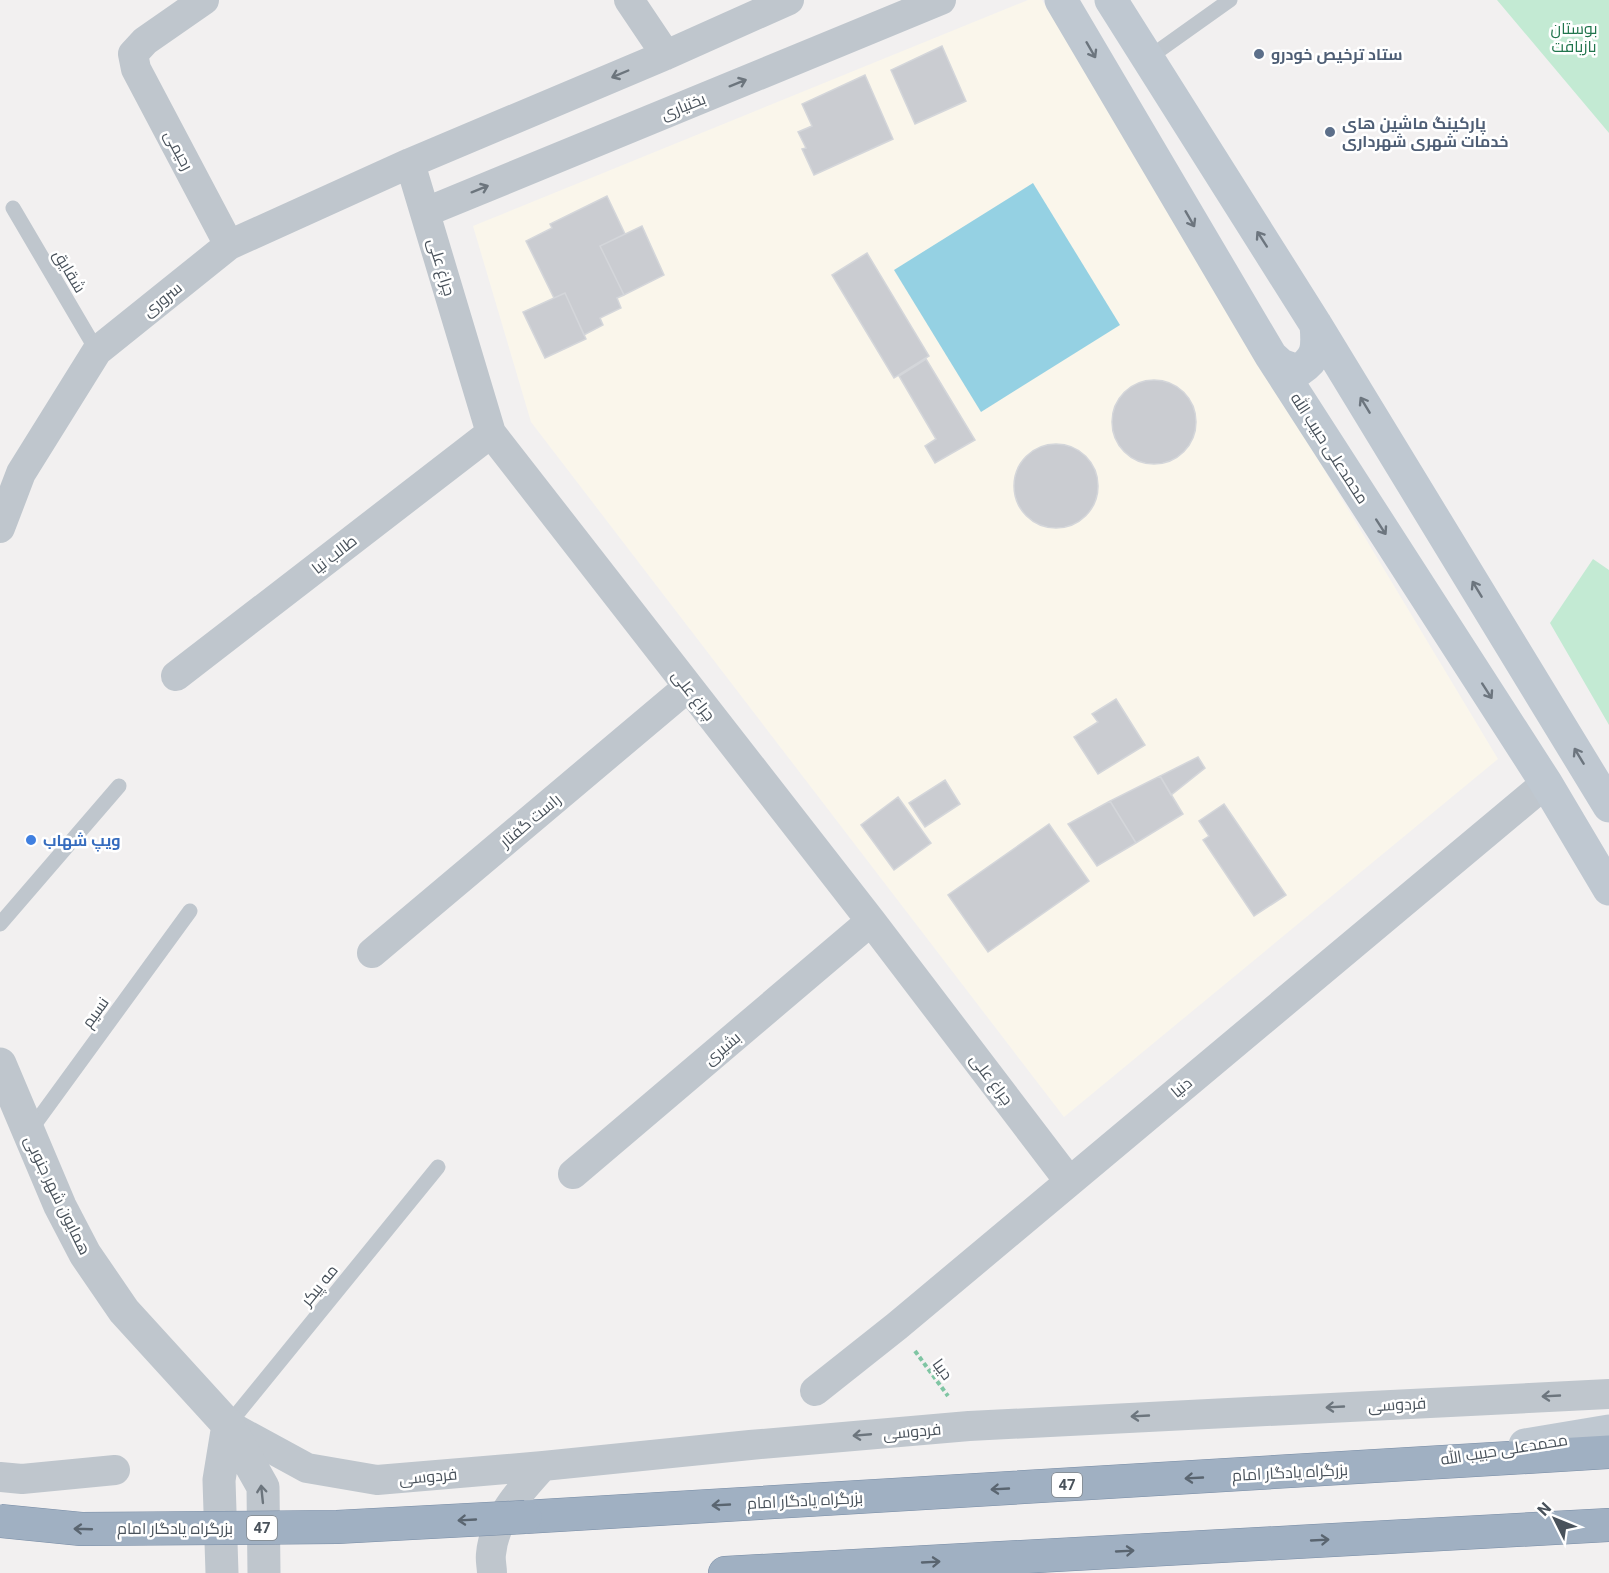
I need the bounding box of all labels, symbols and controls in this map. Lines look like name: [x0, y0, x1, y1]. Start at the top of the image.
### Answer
park label: بوستان بازیافت: [1551, 19, 1597, 56]
one-way arrow: [1086, 41, 1097, 59]
place label: ستاد ترخیص خودرو: [1271, 45, 1403, 64]
marker: ستاد ترخیص خودرو: [1252, 47, 1266, 61]
one-way arrow: [612, 69, 630, 80]
one-way arrow: [728, 77, 747, 88]
street label: بختیاری: [658, 89, 709, 125]
place label: پارکینگ ماشین های خدمات شهری شهرداری: [1342, 114, 1509, 151]
marker: پارکینگ ماشین های خدمات شهری شهرداری: [1323, 125, 1337, 139]
street label: رحیمی: [159, 127, 197, 174]
one-way arrow: [470, 183, 489, 194]
one-way arrow: [1185, 209, 1196, 227]
one-way arrow: [1255, 231, 1267, 248]
street label: چراغ‌ علی: [422, 236, 459, 299]
street label: شقایق: [49, 246, 90, 297]
street label: سروری: [139, 278, 186, 322]
street label: محمدعلی حبیب الله: [1286, 389, 1373, 508]
one-way arrow: [1358, 397, 1370, 414]
one-way arrow: [1375, 518, 1387, 535]
street label: طالب‌ نیا: [308, 531, 361, 578]
one-way arrow: [1470, 581, 1482, 598]
street label: چراغ‌ علی: [666, 666, 719, 726]
one-way arrow: [1481, 682, 1493, 699]
one-way arrow: [1572, 748, 1584, 765]
street label: راست گفتار: [495, 789, 565, 852]
place label: ویپ شهاب: [43, 831, 121, 852]
marker: ویپ شهاب: [24, 833, 38, 847]
street label: نسیم: [78, 993, 114, 1033]
street label: بشیری: [700, 1028, 745, 1070]
street label: چراغ‌ علی: [965, 1050, 1017, 1110]
street label: دنیا: [1167, 1073, 1196, 1102]
street label: همایون‌ شهر جنوبی: [20, 1133, 95, 1258]
street label: مه‌ پیکر: [296, 1261, 343, 1312]
street label: دیبا: [929, 1355, 957, 1384]
one-way arrow: [1541, 1391, 1561, 1402]
street label: فردوسی: [1367, 1393, 1427, 1417]
one-way arrow: [1325, 1401, 1345, 1412]
one-way arrow: [1131, 1411, 1151, 1422]
street label: فردوسی: [882, 1419, 942, 1445]
street label: محمدعلی حبیب الله: [1439, 1429, 1569, 1470]
one-way arrow: [852, 1430, 872, 1441]
street label: بزرگراه یادگار امام: [1231, 1460, 1349, 1487]
street label: فردوسی: [398, 1464, 458, 1490]
one-way arrow: [1185, 1472, 1205, 1483]
road number: 47: [1052, 1473, 1082, 1497]
one-way arrow: [990, 1484, 1010, 1495]
one-way arrow: [256, 1485, 267, 1504]
street label: بزرگراه یادگار امام: [746, 1488, 864, 1515]
north arrow: [1525, 1489, 1585, 1549]
text: N: [1534, 1499, 1555, 1520]
one-way arrow: [712, 1500, 732, 1511]
one-way arrow: [457, 1514, 477, 1525]
road number: 47: [247, 1516, 277, 1540]
street label: بزرگراه یادگار امام: [117, 1519, 233, 1540]
one-way arrow: [73, 1523, 93, 1534]
one-way arrow: [1309, 1535, 1329, 1546]
one-way arrow: [1115, 1546, 1135, 1557]
one-way arrow: [920, 1556, 940, 1567]

